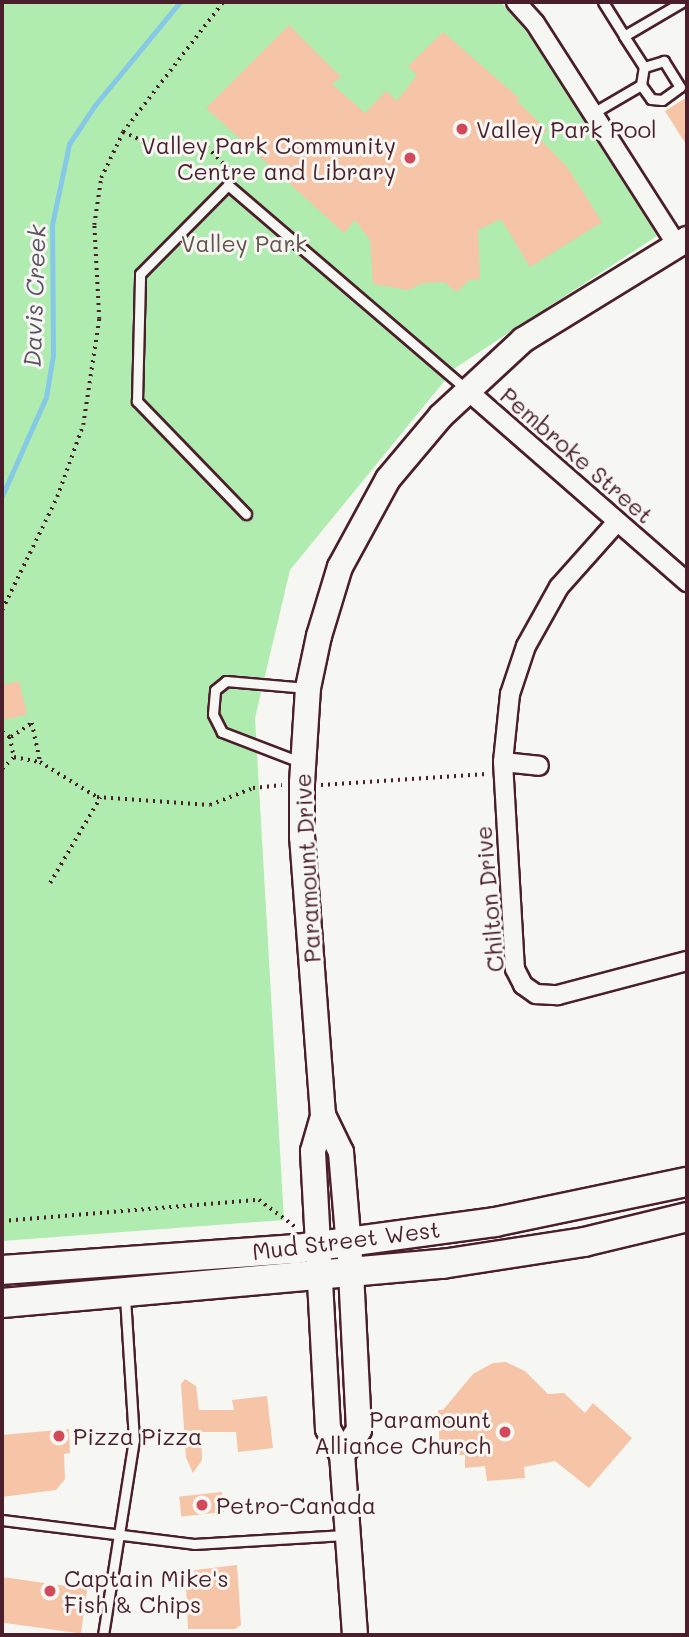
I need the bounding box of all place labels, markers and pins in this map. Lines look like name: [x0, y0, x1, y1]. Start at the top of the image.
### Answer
place label: Valley Park Pool: [476, 115, 657, 143]
marker: Valley Park Pool: [454, 121, 470, 137]
place label: Valley Park Community Centre and Library: [141, 131, 396, 185]
marker: Valley Park Community Centre and Library: [402, 150, 418, 166]
place label: Paramount Alliance Church: [314, 1405, 491, 1459]
place label: Pizza Pizza: [73, 1422, 202, 1450]
marker: Paramount Alliance Church: [497, 1424, 513, 1440]
marker: Pizza Pizza: [51, 1428, 67, 1444]
place label: Petro-Canada: [216, 1491, 376, 1519]
marker: Petro-Canada: [194, 1497, 210, 1513]
place label: Captain Mike's Fish & Chips: [64, 1564, 229, 1618]
marker: Captain Mike's Fish & Chips: [42, 1583, 58, 1599]

